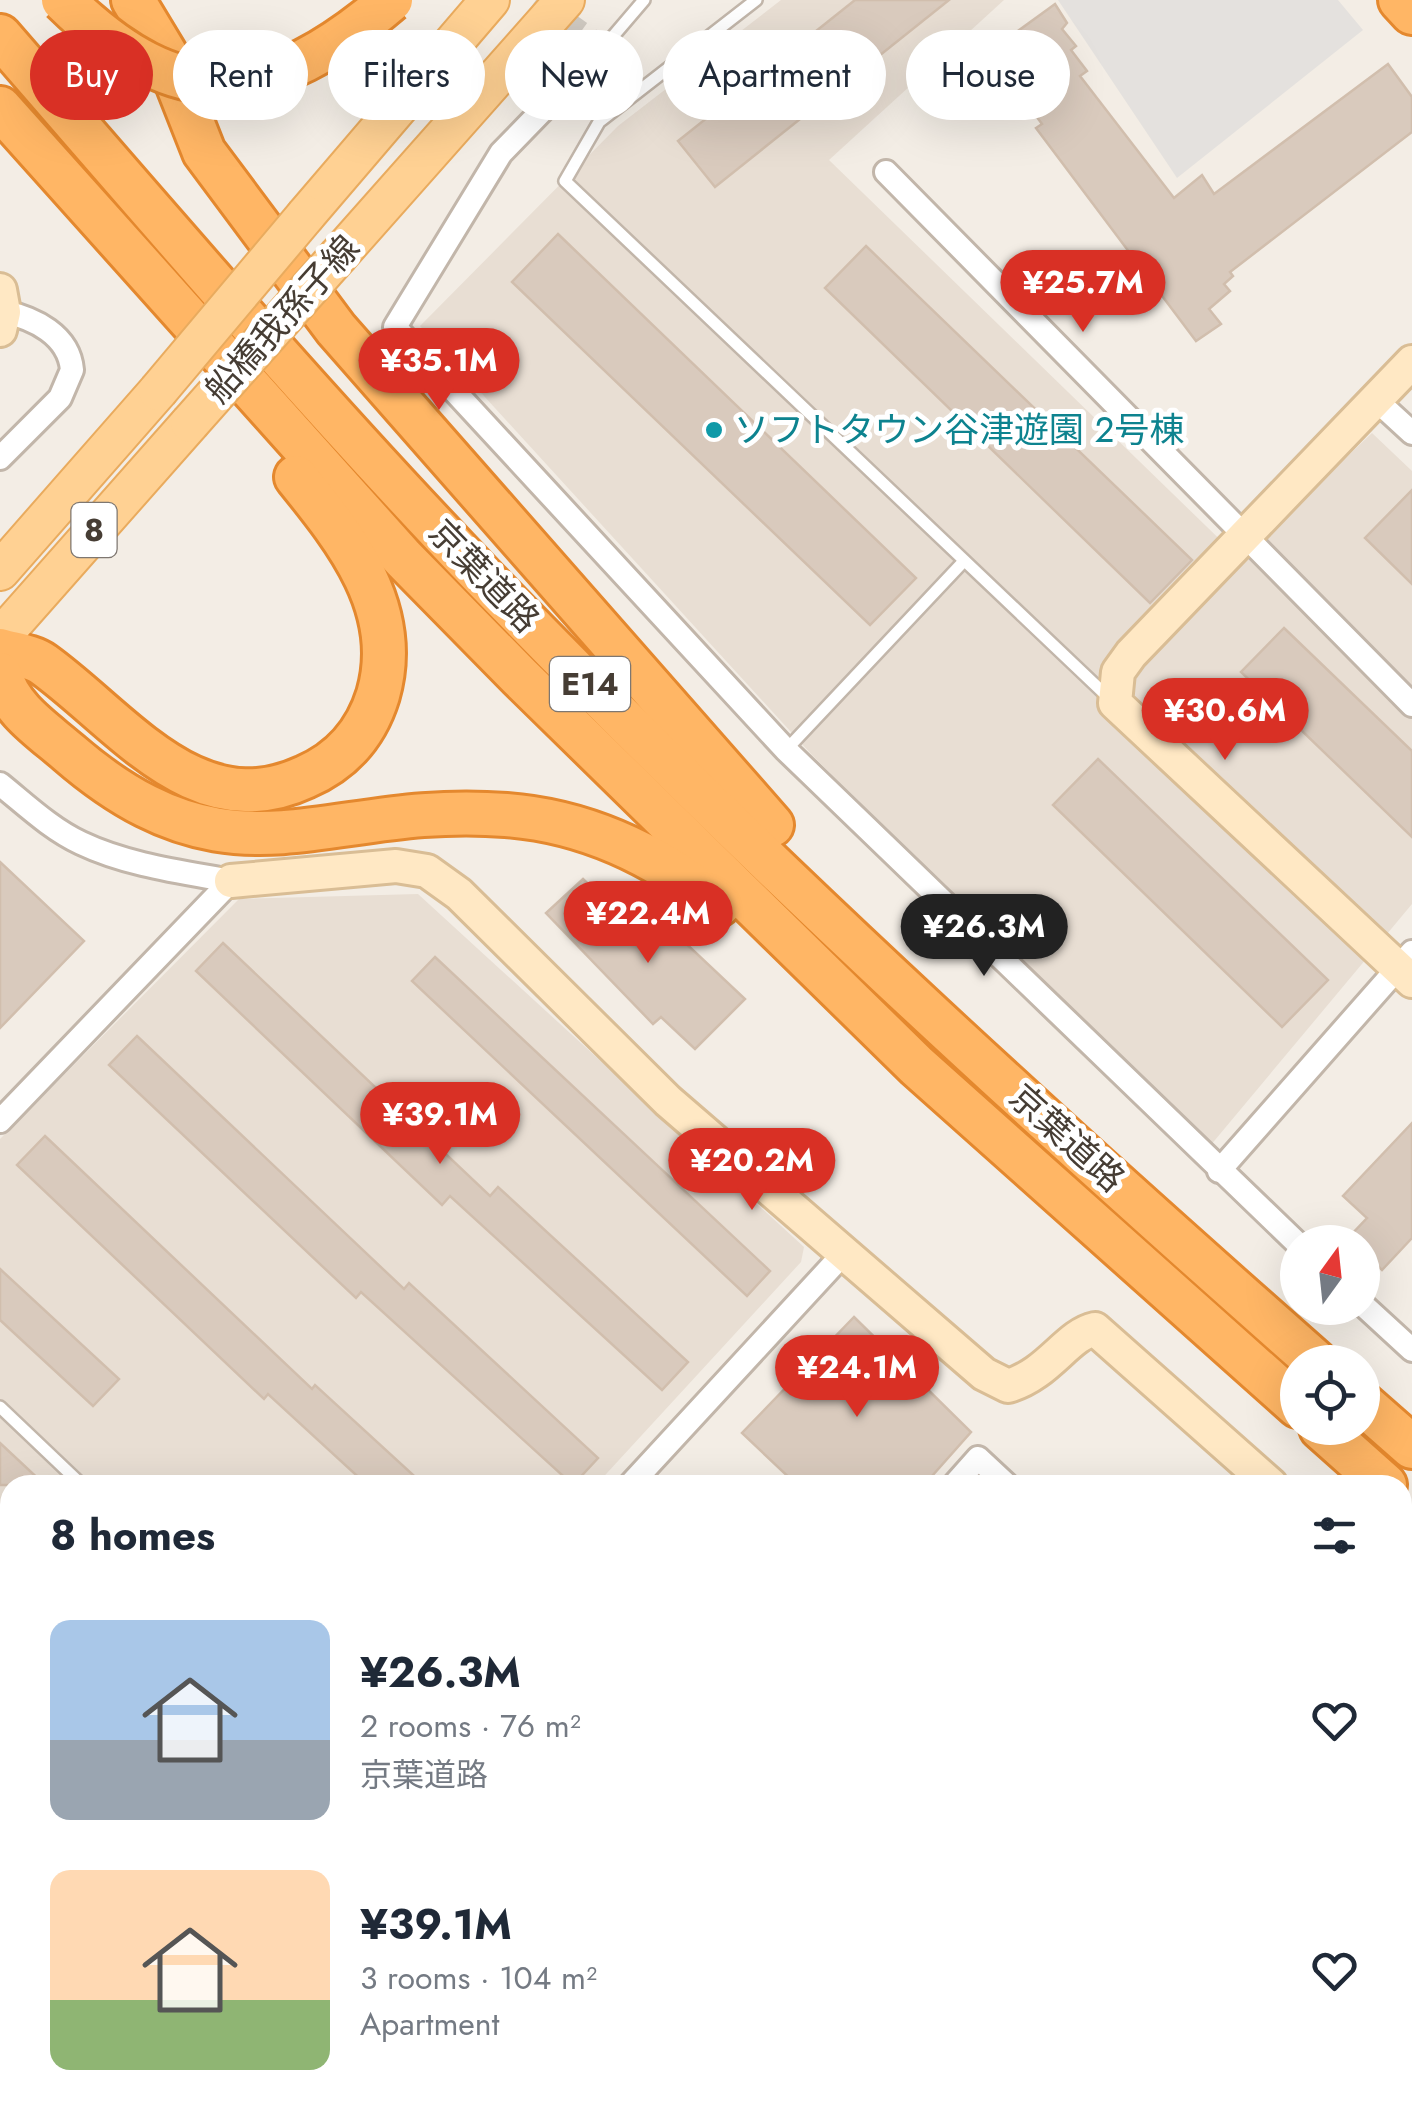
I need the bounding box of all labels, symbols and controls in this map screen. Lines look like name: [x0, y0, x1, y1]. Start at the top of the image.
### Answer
chip: Buy: [30, 30, 153, 120]
chip: Rent: [173, 30, 308, 120]
chip: Filters: [328, 30, 485, 120]
chip: New: [505, 30, 643, 120]
chip: Apartment: [663, 30, 886, 120]
chip: House: [906, 30, 1070, 120]
street label: 船橋我孫子線: [193, 224, 371, 414]
pin: ¥25.7M: [1002, 250, 1164, 335]
text: ¥25.7M: [1022, 259, 1144, 305]
pin: ¥35.1M: [358, 328, 520, 413]
text: ¥35.1M: [380, 337, 498, 383]
place label: ソフトタウン谷津遊園 2号棟: [734, 405, 1184, 455]
marker: ソフトタウン谷津遊園 2号棟: [703, 419, 725, 441]
road number: 8: [72, 503, 116, 557]
street label: 京葉道路: [417, 508, 551, 644]
road number: E14: [550, 657, 630, 711]
pin: ¥30.6M: [1144, 678, 1306, 763]
text: ¥30.6M: [1164, 687, 1286, 733]
pin: ¥22.4M: [567, 881, 729, 966]
text: ¥22.4M: [586, 890, 710, 936]
pin: ¥26.3M: [903, 894, 1065, 979]
text: ¥26.3M: [923, 903, 1045, 949]
street label: 京葉道路: [998, 1073, 1136, 1203]
pin: ¥39.1M: [359, 1082, 521, 1167]
text: ¥39.1M: [382, 1091, 498, 1137]
pin: ¥20.2M: [671, 1128, 833, 1213]
text: ¥20.2M: [690, 1137, 814, 1183]
north arrow: [1280, 1225, 1380, 1325]
map controls: [1280, 1225, 1380, 1445]
pin: ¥24.1M: [776, 1335, 938, 1420]
text: ¥24.1M: [797, 1344, 917, 1390]
button: locate: [1280, 1345, 1380, 1445]
text: 8 homes: [50, 1505, 215, 1566]
icon: filters: [1307, 1508, 1362, 1563]
text: ¥26.3M: [360, 1642, 521, 1703]
icon: home: [130, 1660, 250, 1780]
icon: heart: [1307, 1693, 1362, 1748]
text: 2 rooms · 76 m²: [360, 1703, 581, 1749]
text: 京葉道路: [360, 1752, 488, 1798]
text: ¥39.1M: [360, 1894, 512, 1955]
icon: home: [130, 1910, 250, 2030]
icon: heart: [1307, 1943, 1362, 1998]
text: 3 rooms · 104 m²: [360, 1955, 597, 2001]
text: Apartment: [360, 2001, 499, 2047]

